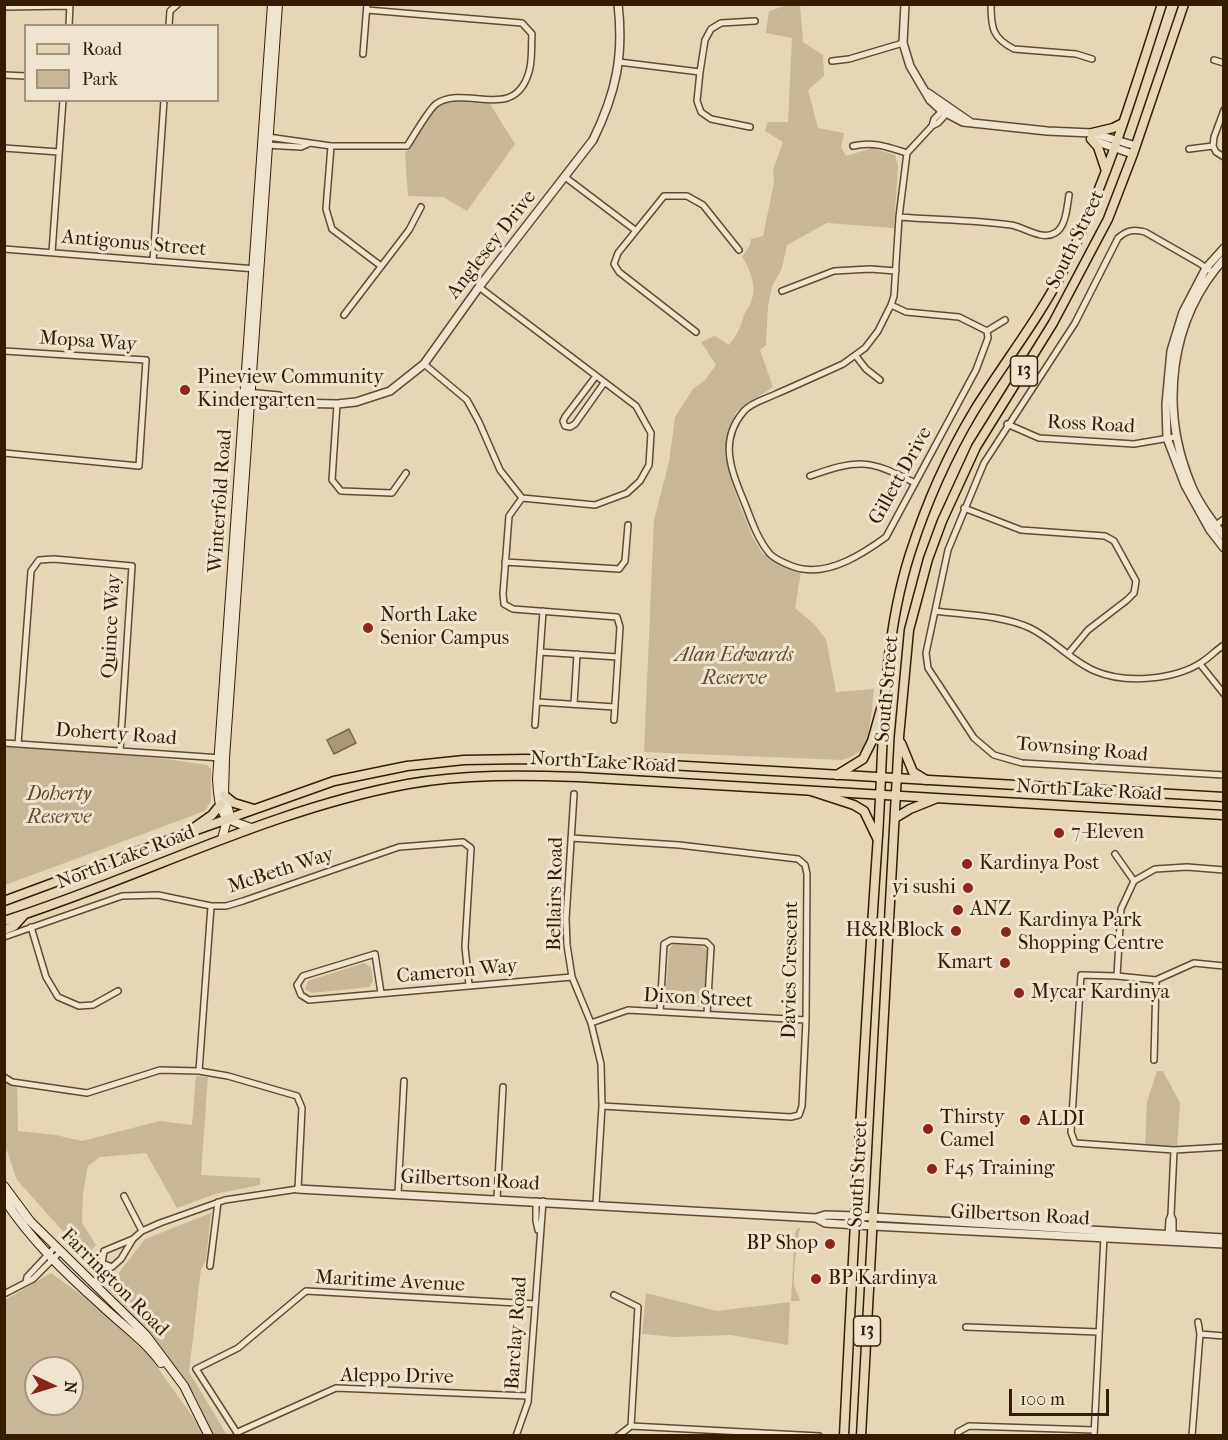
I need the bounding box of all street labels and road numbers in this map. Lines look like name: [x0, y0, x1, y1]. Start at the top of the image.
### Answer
street label: Anglesey Drive: [442, 186, 542, 304]
street label: South Street: [1042, 187, 1110, 293]
street label: Antigonus Street: [61, 226, 207, 262]
street label: Mopsa Way: [38, 327, 138, 357]
road number: 13: [1010, 356, 1038, 386]
street label: Ross Road: [1046, 411, 1136, 439]
street label: Gillett Drive: [864, 423, 938, 529]
street label: Winterfold Road: [204, 428, 238, 574]
street label: Quince Way: [97, 573, 127, 679]
street label: South Street: [871, 635, 905, 743]
street label: Doherty Road: [55, 719, 177, 751]
street label: Townsing Road: [1015, 732, 1149, 768]
street label: North Lake Road: [529, 747, 677, 779]
street label: North Lake Road: [1015, 775, 1163, 807]
street label: North Lake Road: [53, 821, 199, 895]
street label: Bellairs Road: [543, 837, 569, 951]
street label: McBeth Way: [225, 843, 337, 899]
street label: Davies Crescent: [778, 901, 804, 1039]
street label: Cameron Way: [396, 955, 518, 989]
street label: Dixon Street: [643, 984, 753, 1014]
street label: South Street: [844, 1120, 874, 1228]
street label: Gilbertson Road: [400, 1165, 540, 1197]
street label: Gilbertson Road: [950, 1200, 1090, 1232]
street label: Farrington Road: [55, 1224, 173, 1342]
street label: Maritime Avenue: [314, 1266, 466, 1298]
street label: Barclay Road: [501, 1276, 533, 1390]
road number: 13: [854, 1316, 880, 1346]
street label: Aleppo Drive: [340, 1364, 454, 1390]

